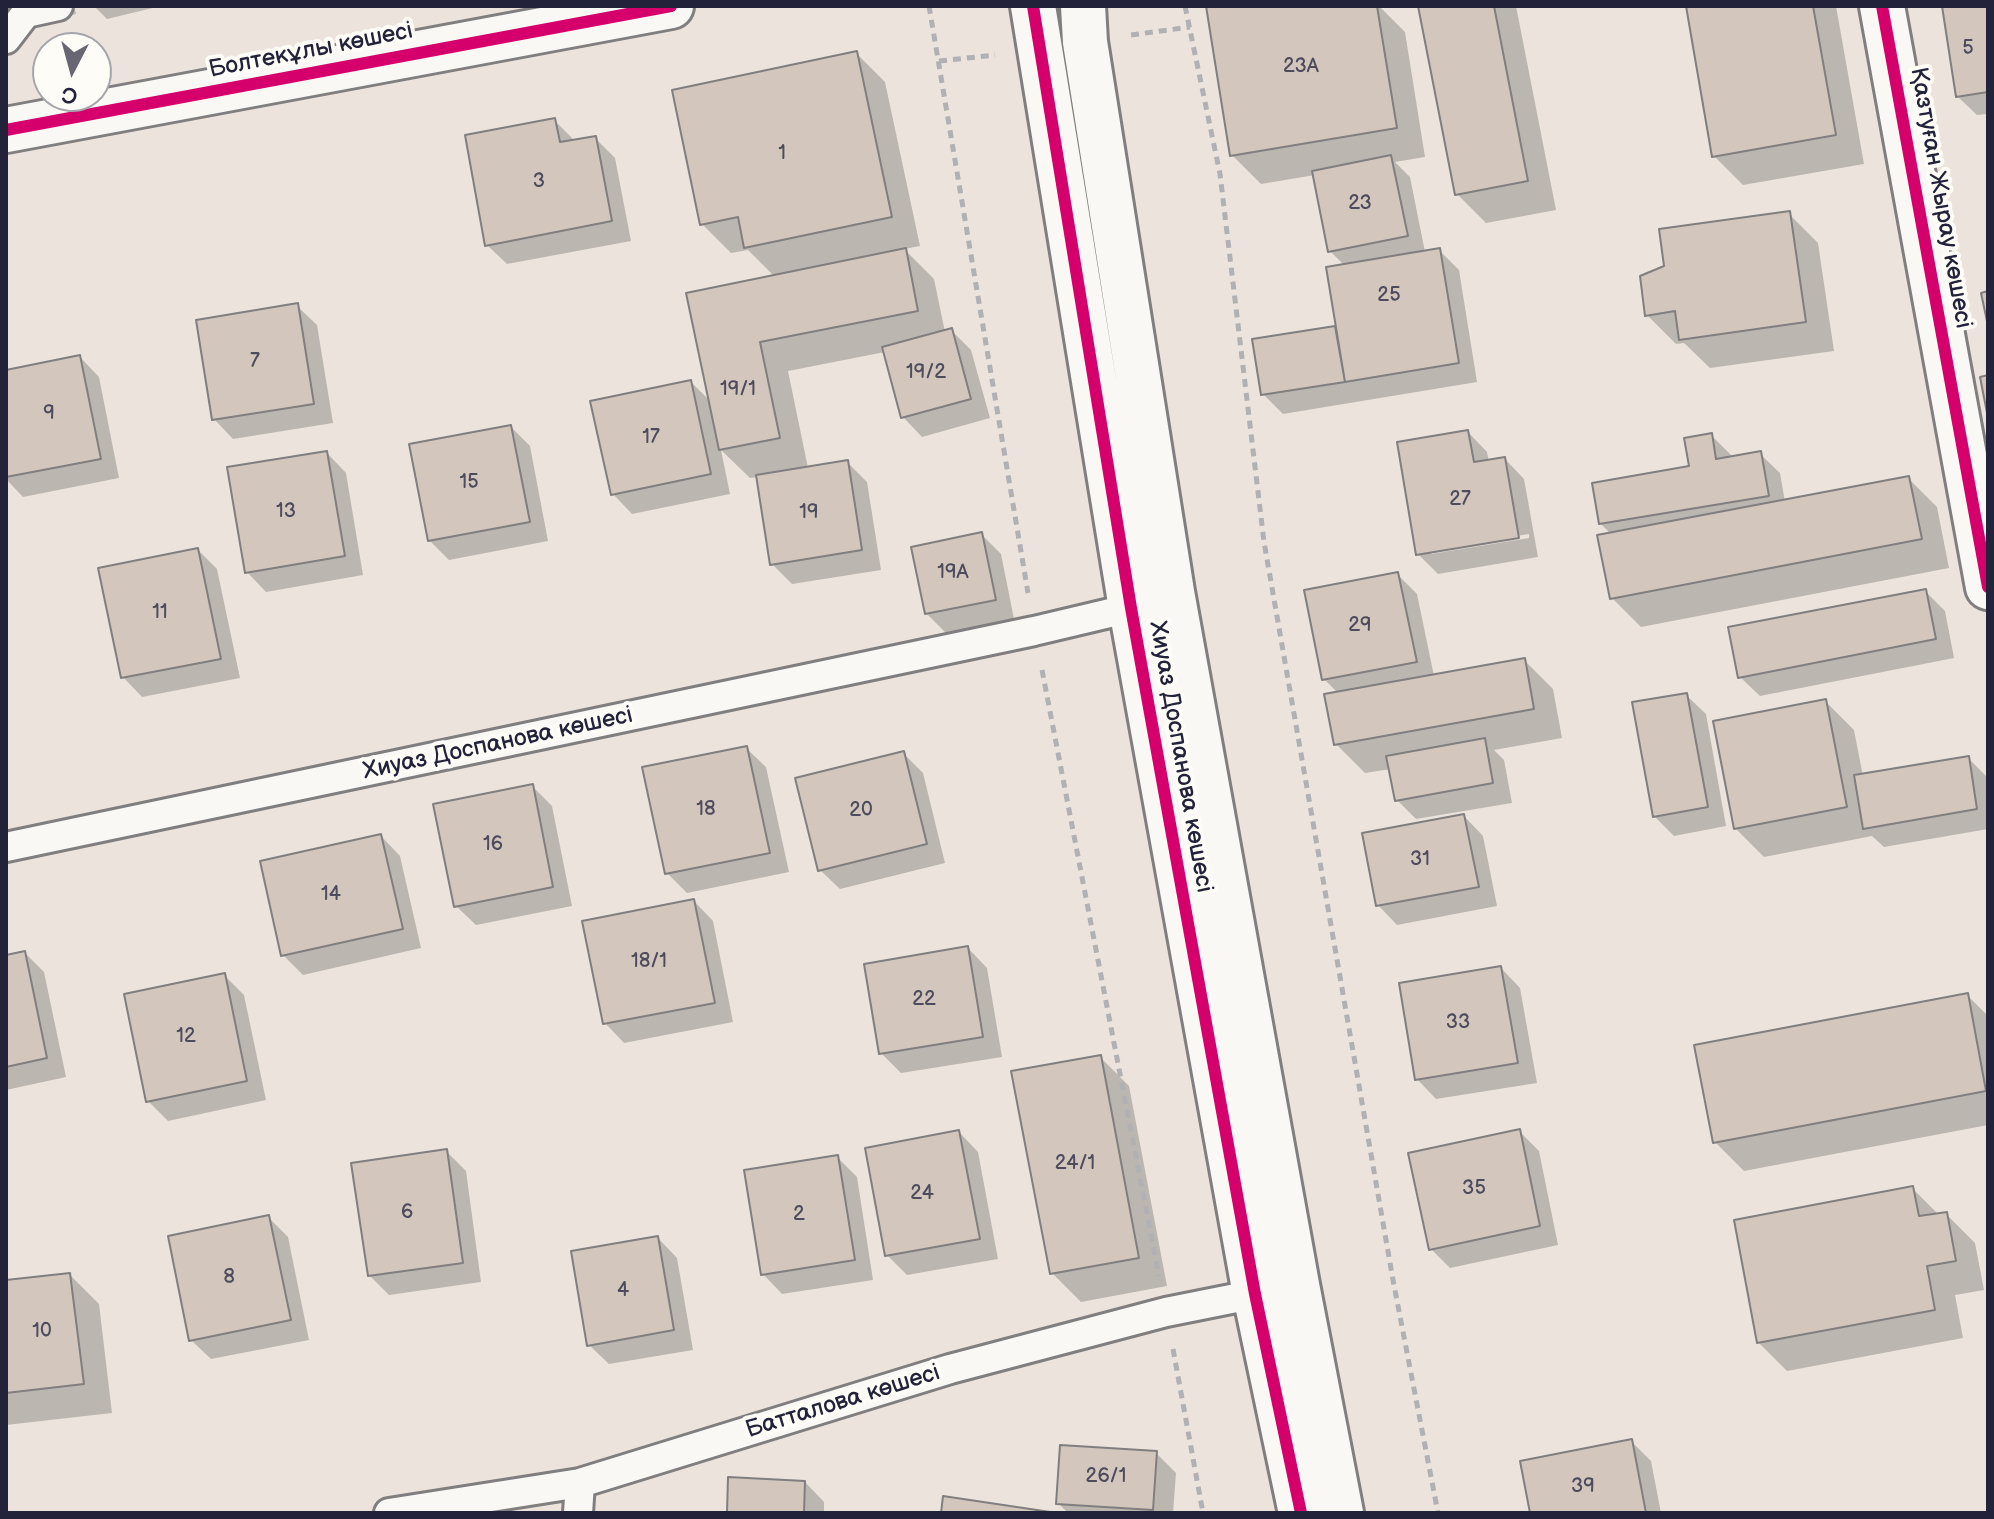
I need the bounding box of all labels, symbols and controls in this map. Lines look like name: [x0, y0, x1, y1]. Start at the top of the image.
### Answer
street label: Болтекұлы көшесі: [207, 17, 415, 85]
north arrow: [32, 32, 112, 112]
house number: 5: [1962, 37, 1974, 61]
house number: 23А: [1283, 55, 1319, 79]
street label: Қазтуған Жырау көшесі: [1903, 65, 1977, 331]
text: С: [61, 80, 79, 109]
house number: 1: [778, 142, 786, 166]
house number: 3: [533, 170, 545, 194]
house number: 23: [1348, 192, 1372, 216]
house number: 25: [1377, 284, 1401, 308]
house number: 7: [250, 350, 260, 374]
house number: 19/2: [906, 361, 946, 385]
house number: 19/1: [720, 378, 756, 402]
house number: 9: [43, 402, 55, 426]
house number: 17: [642, 426, 660, 450]
house number: 15: [459, 471, 479, 495]
house number: 27: [1449, 488, 1471, 512]
house number: 13: [276, 500, 296, 524]
house number: 19: [799, 501, 819, 525]
house number: 19А: [937, 561, 969, 585]
house number: 11: [152, 601, 168, 625]
house number: 29: [1348, 614, 1372, 638]
street label: Хиуаз Доспанова көшесі: [1142, 619, 1218, 895]
street label: Хиуаз Доспанова көшесі: [360, 701, 636, 787]
house number: 18: [696, 798, 716, 822]
house number: 20: [849, 799, 873, 823]
house number: 16: [483, 833, 503, 857]
house number: 31: [1410, 848, 1430, 872]
house number: 14: [321, 883, 341, 907]
house number: 18/1: [631, 950, 667, 974]
house number: 22: [912, 988, 936, 1012]
house number: 33: [1446, 1011, 1470, 1035]
house number: 12: [176, 1025, 196, 1049]
house number: 24/1: [1055, 1152, 1095, 1176]
house number: 35: [1462, 1177, 1486, 1201]
house number: 24: [910, 1182, 934, 1206]
house number: 6: [401, 1201, 413, 1225]
house number: 2: [793, 1203, 805, 1227]
house number: 8: [223, 1266, 235, 1290]
house number: 4: [617, 1279, 629, 1303]
house number: 10: [32, 1320, 52, 1344]
street label: Батталова көшесі: [742, 1359, 944, 1445]
house number: 26/1: [1086, 1465, 1126, 1489]
house number: 39: [1571, 1475, 1595, 1499]

